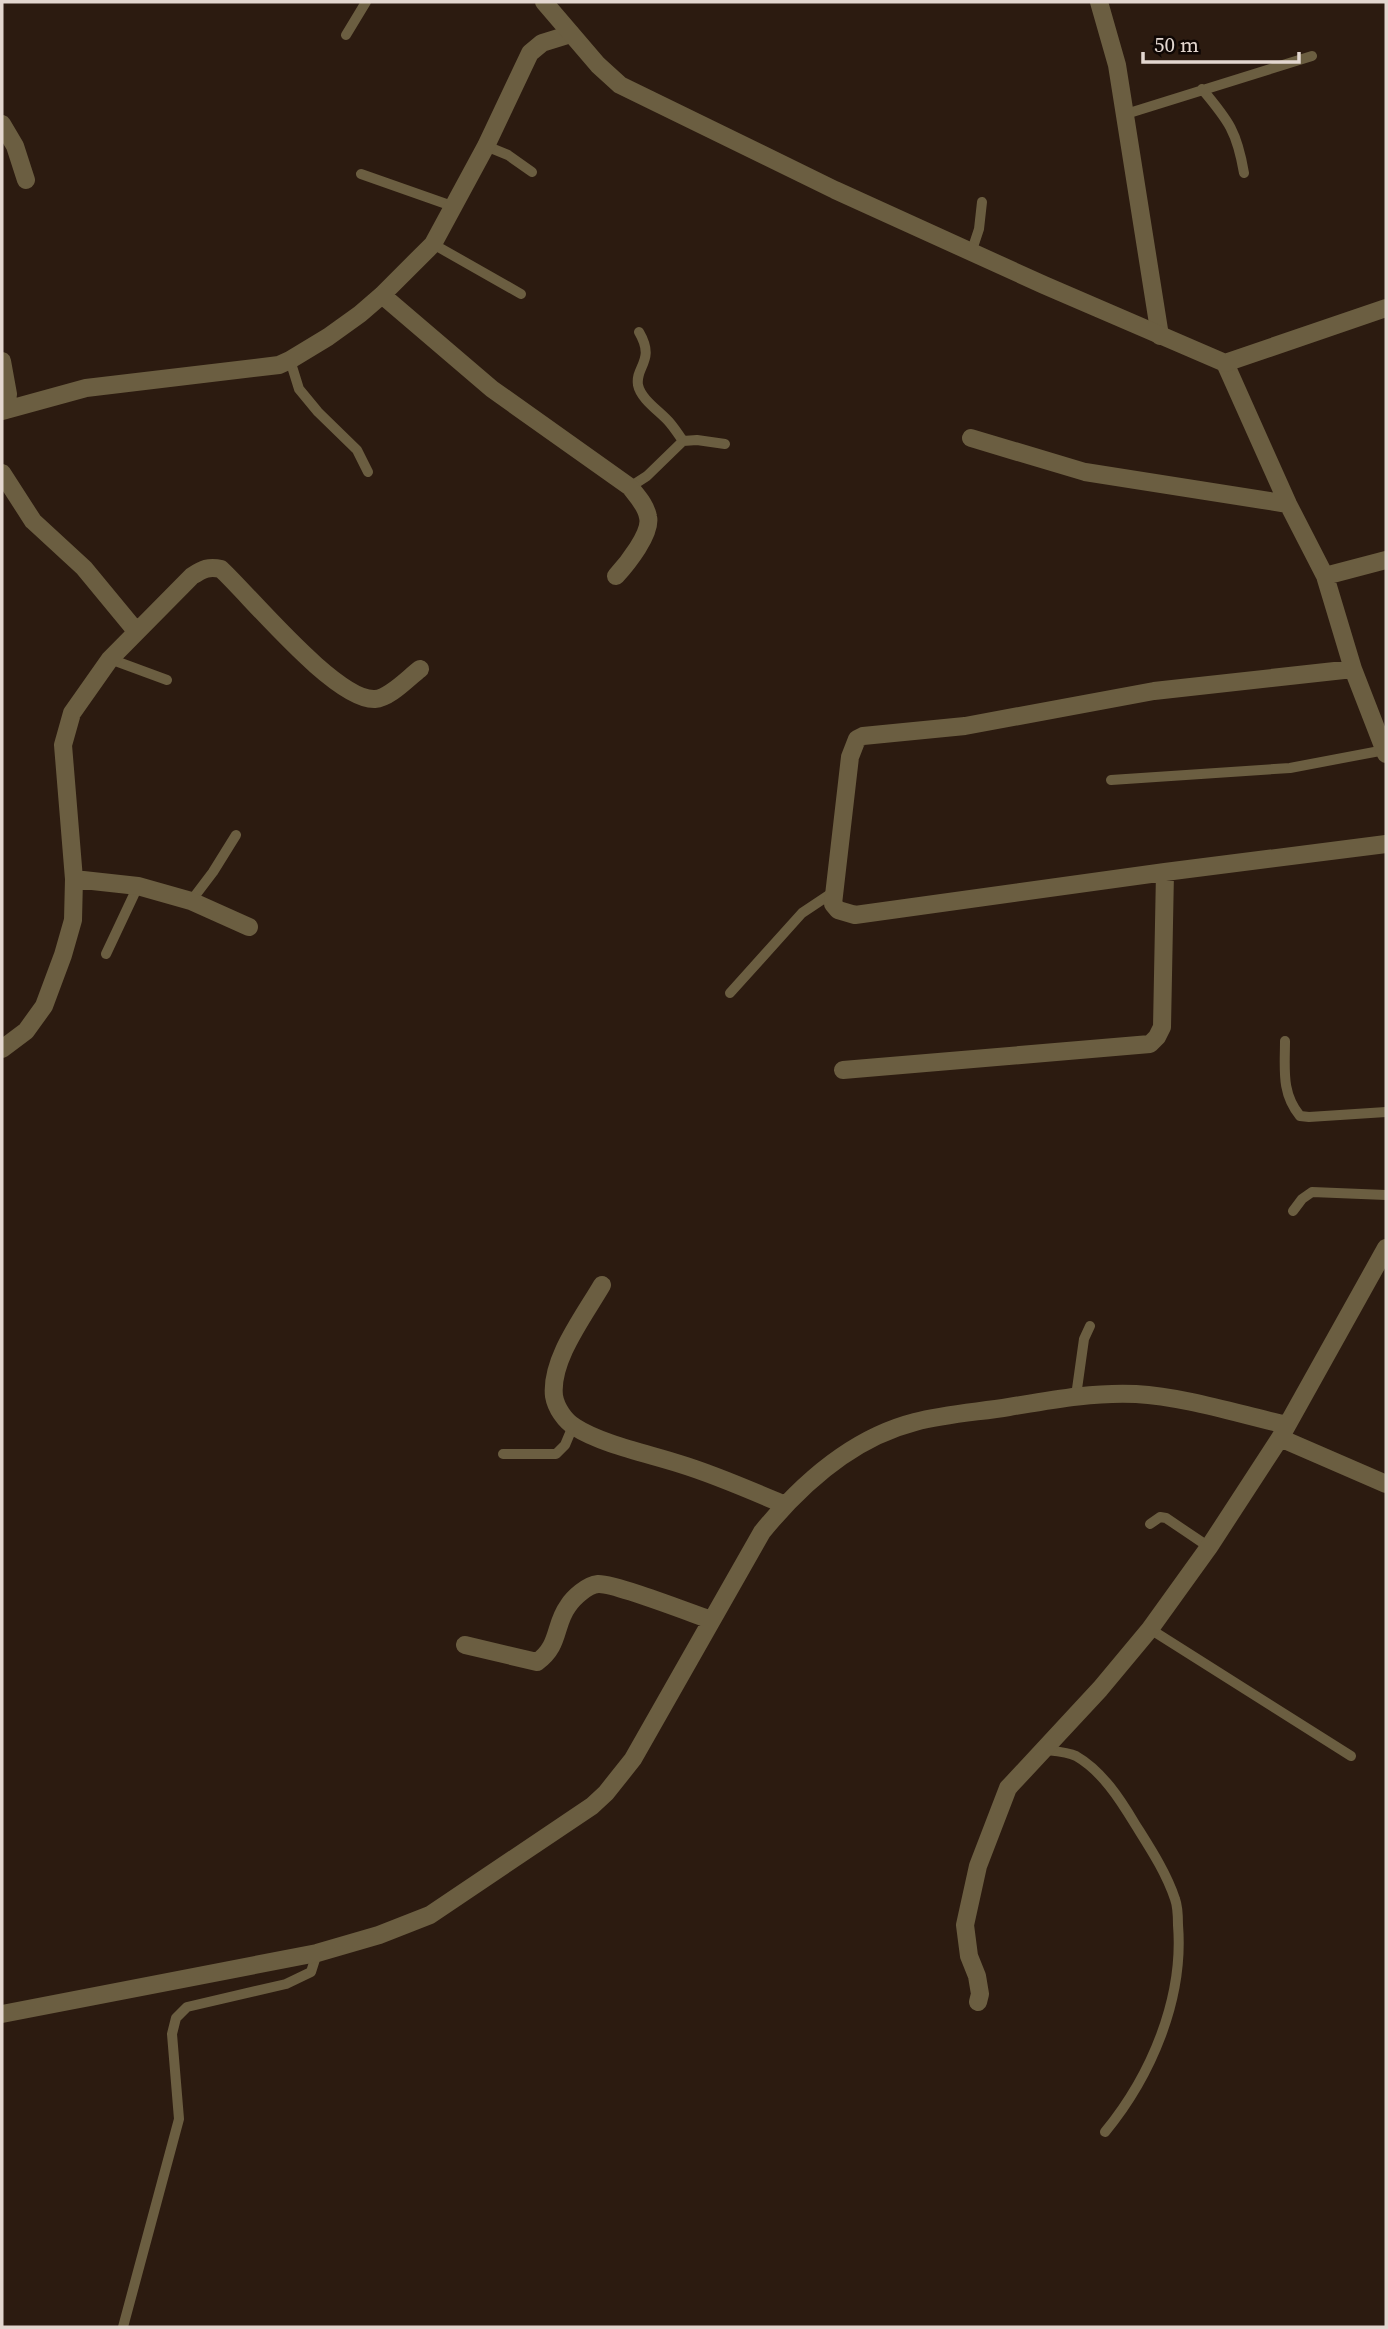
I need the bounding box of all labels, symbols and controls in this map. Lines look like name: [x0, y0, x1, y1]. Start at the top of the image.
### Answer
scale bar: [1143, 21, 1299, 65]
text: 50 m: [1154, 30, 1199, 59]

